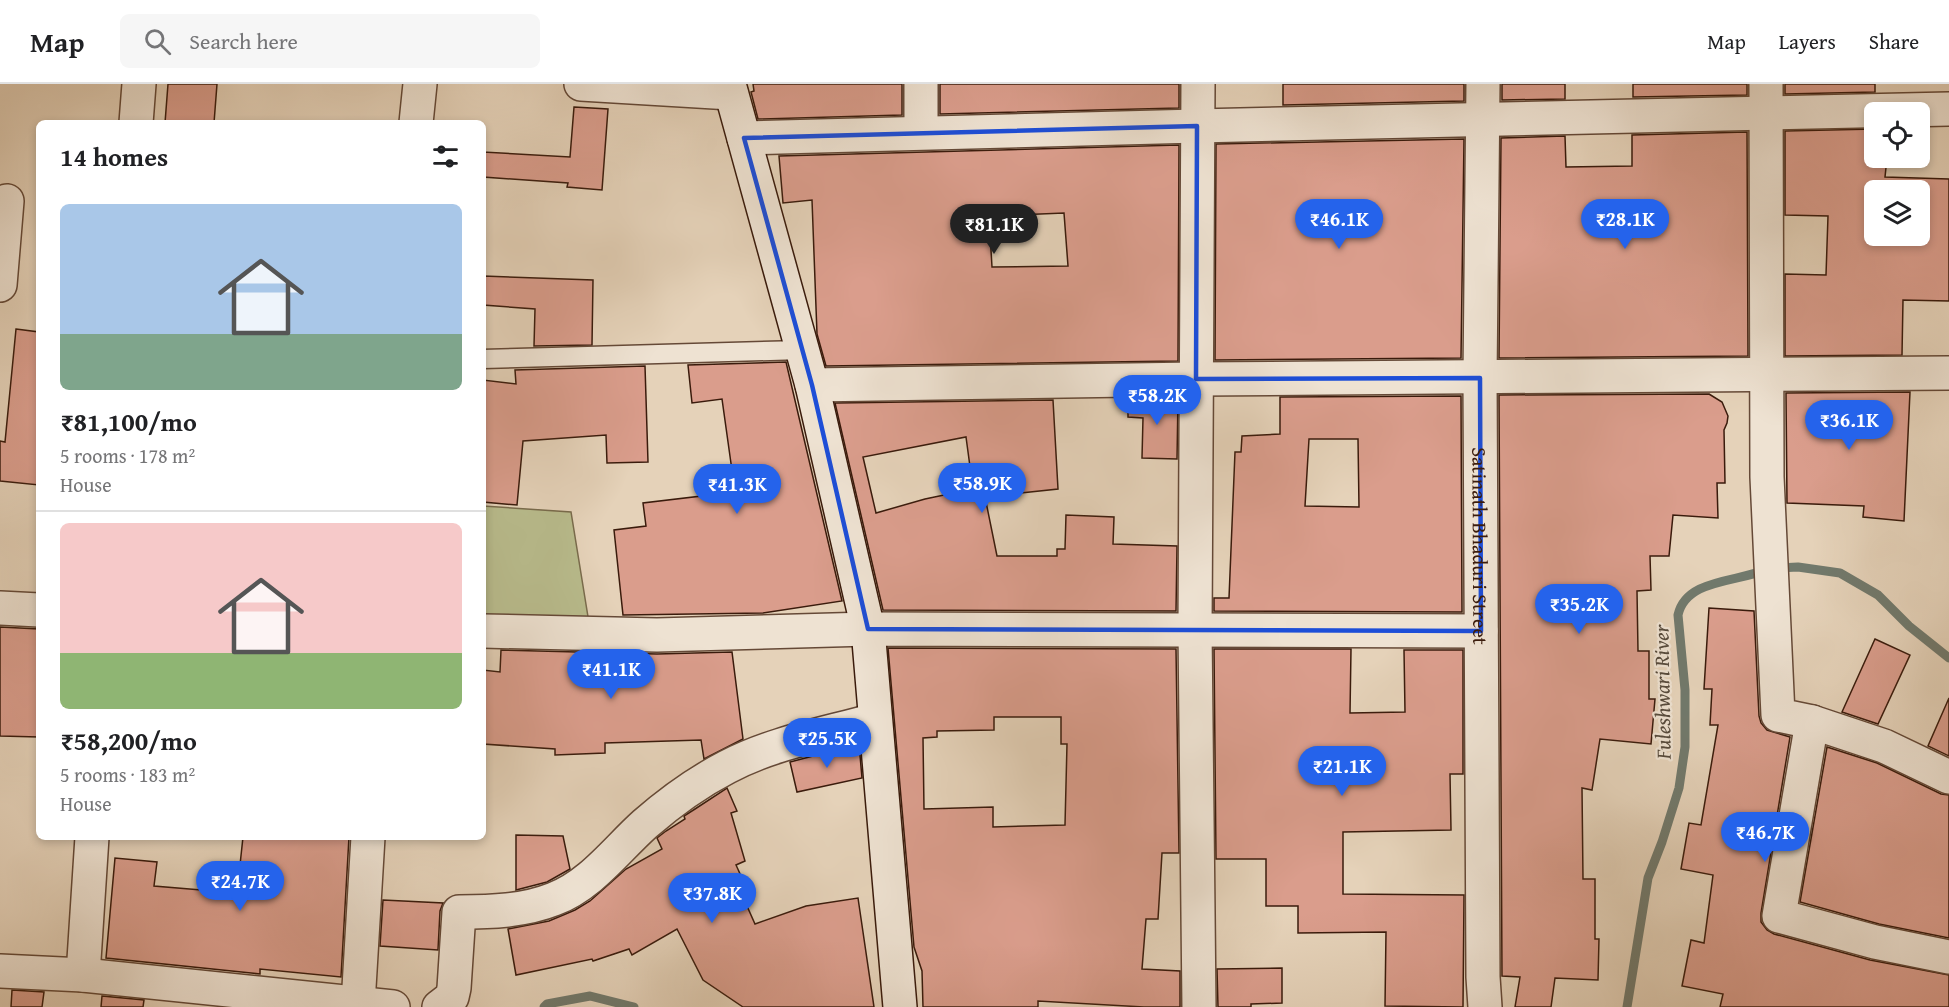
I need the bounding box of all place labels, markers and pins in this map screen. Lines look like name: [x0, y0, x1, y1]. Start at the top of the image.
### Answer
pin: ₹46.1K: [1290, 199, 1388, 250]
pin: ₹28.1K: [1576, 199, 1674, 250]
pin: ₹81.1K: [945, 204, 1043, 255]
pin: ₹58.2K: [1108, 375, 1206, 426]
pin: ₹36.1K: [1800, 400, 1898, 451]
pin: ₹58.9K: [933, 463, 1031, 514]
pin: ₹41.3K: [688, 464, 786, 515]
pin: ₹35.2K: [1530, 584, 1628, 635]
pin: ₹41.1K: [562, 649, 660, 700]
pin: ₹25.5K: [778, 718, 876, 769]
pin: ₹21.1K: [1293, 746, 1391, 797]
pin: ₹46.7K: [1716, 812, 1814, 863]
pin: ₹24.7K: [191, 861, 289, 912]
pin: ₹37.8K: [663, 873, 761, 924]

